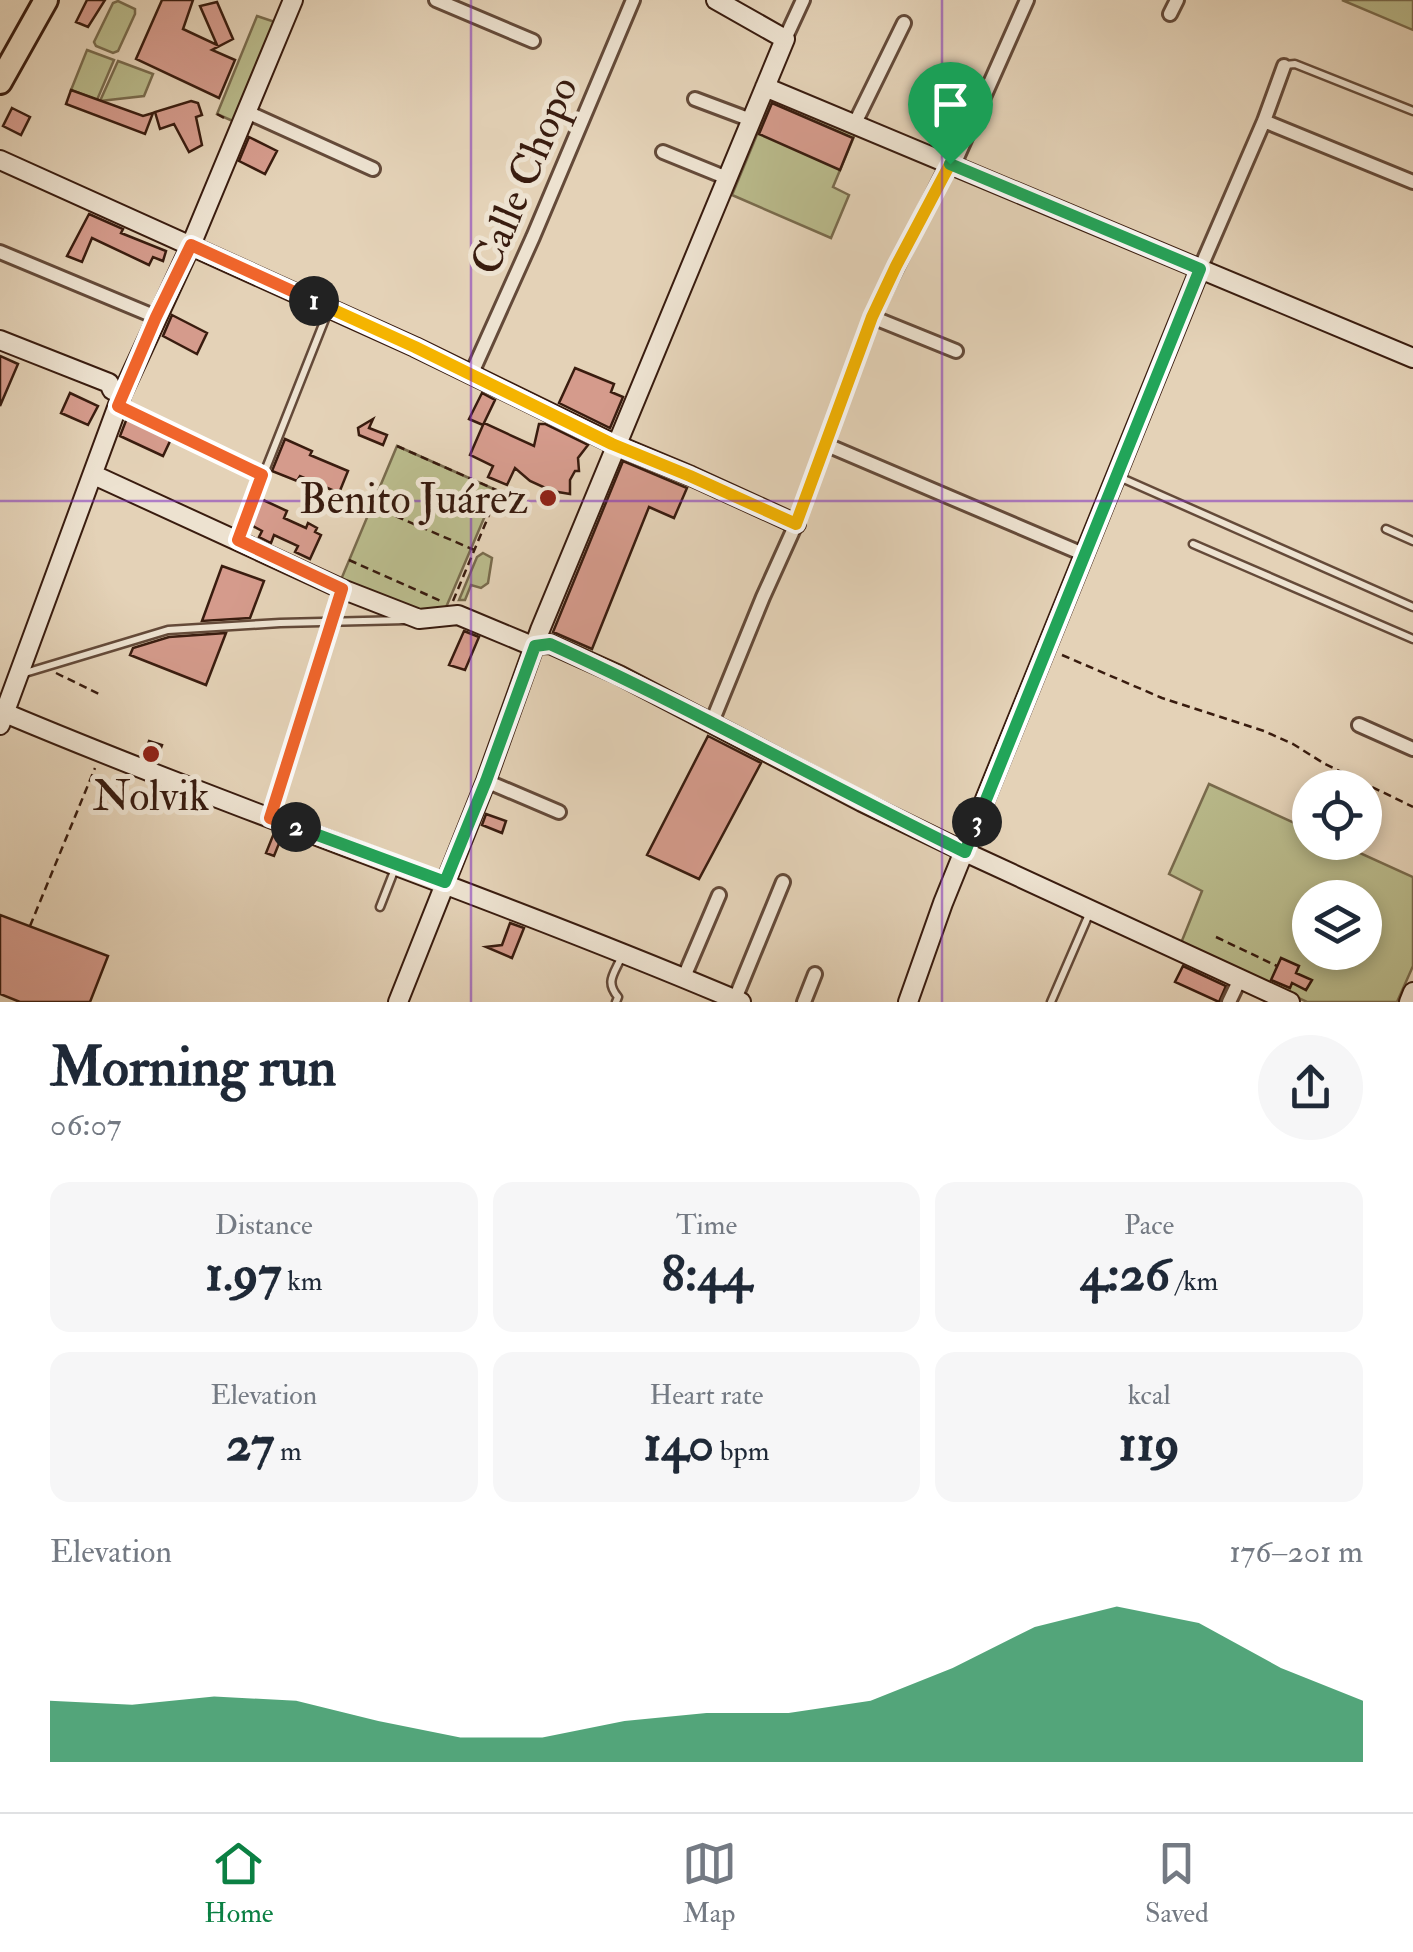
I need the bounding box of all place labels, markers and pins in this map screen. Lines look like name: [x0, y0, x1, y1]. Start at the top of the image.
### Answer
pin: [908, 62, 993, 165]
pin: 1: [289, 276, 339, 326]
place label: Benito Juárez: [299, 474, 528, 526]
marker: Benito Juárez: [537, 487, 559, 509]
marker: Nolvik: [140, 743, 162, 765]
place label: Nolvik: [93, 771, 209, 823]
pin: 3: [952, 797, 1002, 847]
pin: 2: [271, 802, 321, 852]

